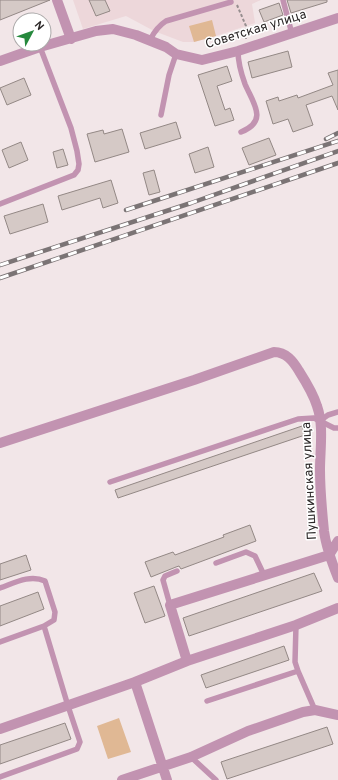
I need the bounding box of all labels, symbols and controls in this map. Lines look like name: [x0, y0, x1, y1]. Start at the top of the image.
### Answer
street label: Советская улица: [204, 7, 308, 53]
north arrow: [12, 12, 52, 52]
text: N: [31, 19, 47, 34]
street label: Пушкинская улица: [299, 422, 321, 540]

